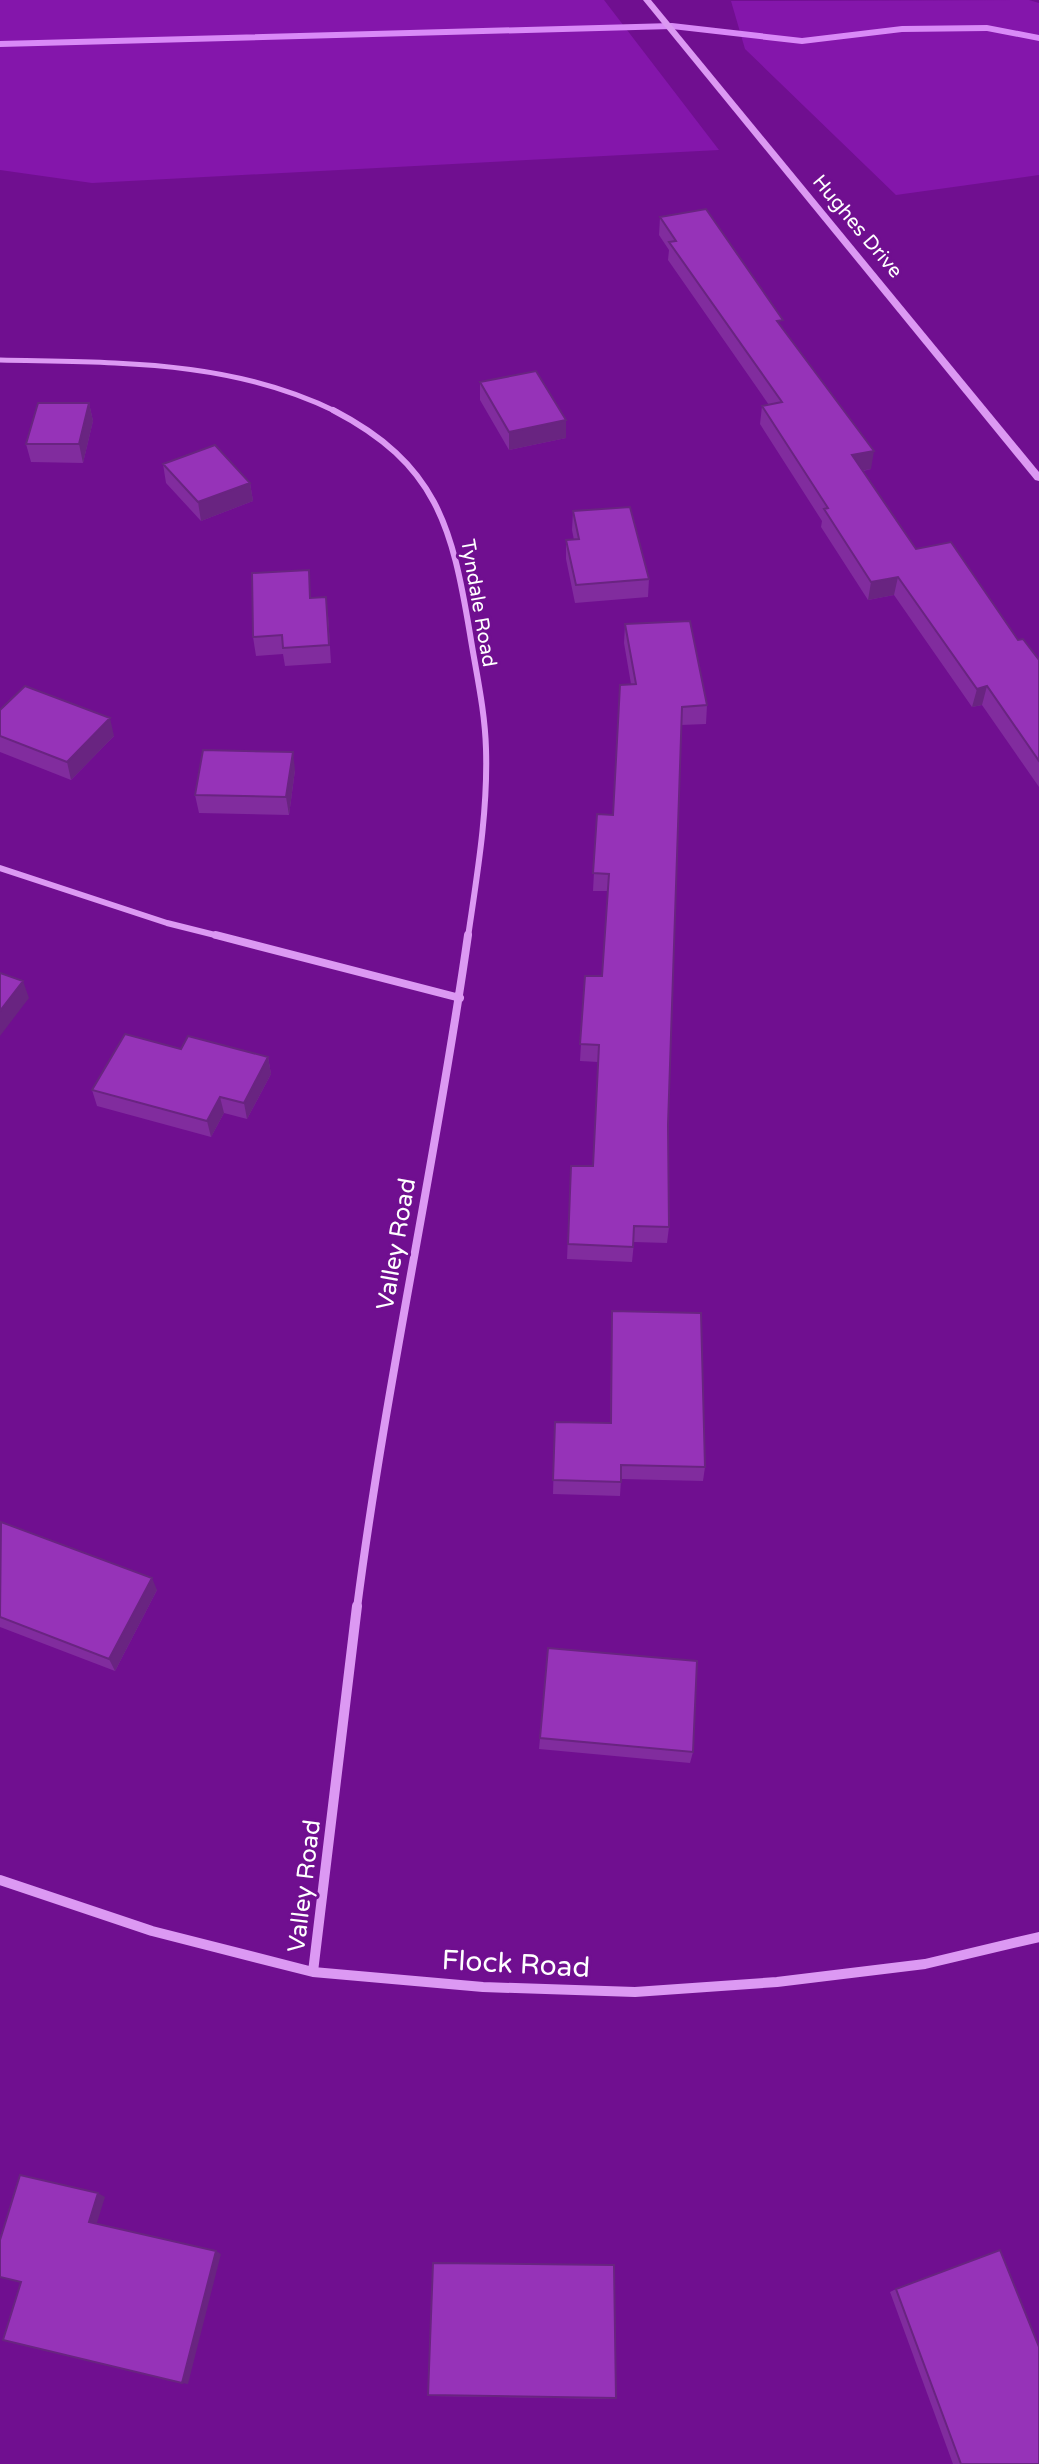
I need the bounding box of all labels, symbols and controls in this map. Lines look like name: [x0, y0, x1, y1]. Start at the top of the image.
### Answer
street label: Hughes Drive: [807, 170, 907, 283]
street label: Tyndale Road: [455, 537, 501, 669]
street label: Valley Road: [371, 1176, 422, 1312]
street label: Valley Road: [282, 1818, 327, 1954]
street label: Flock Road: [441, 1943, 591, 1985]

